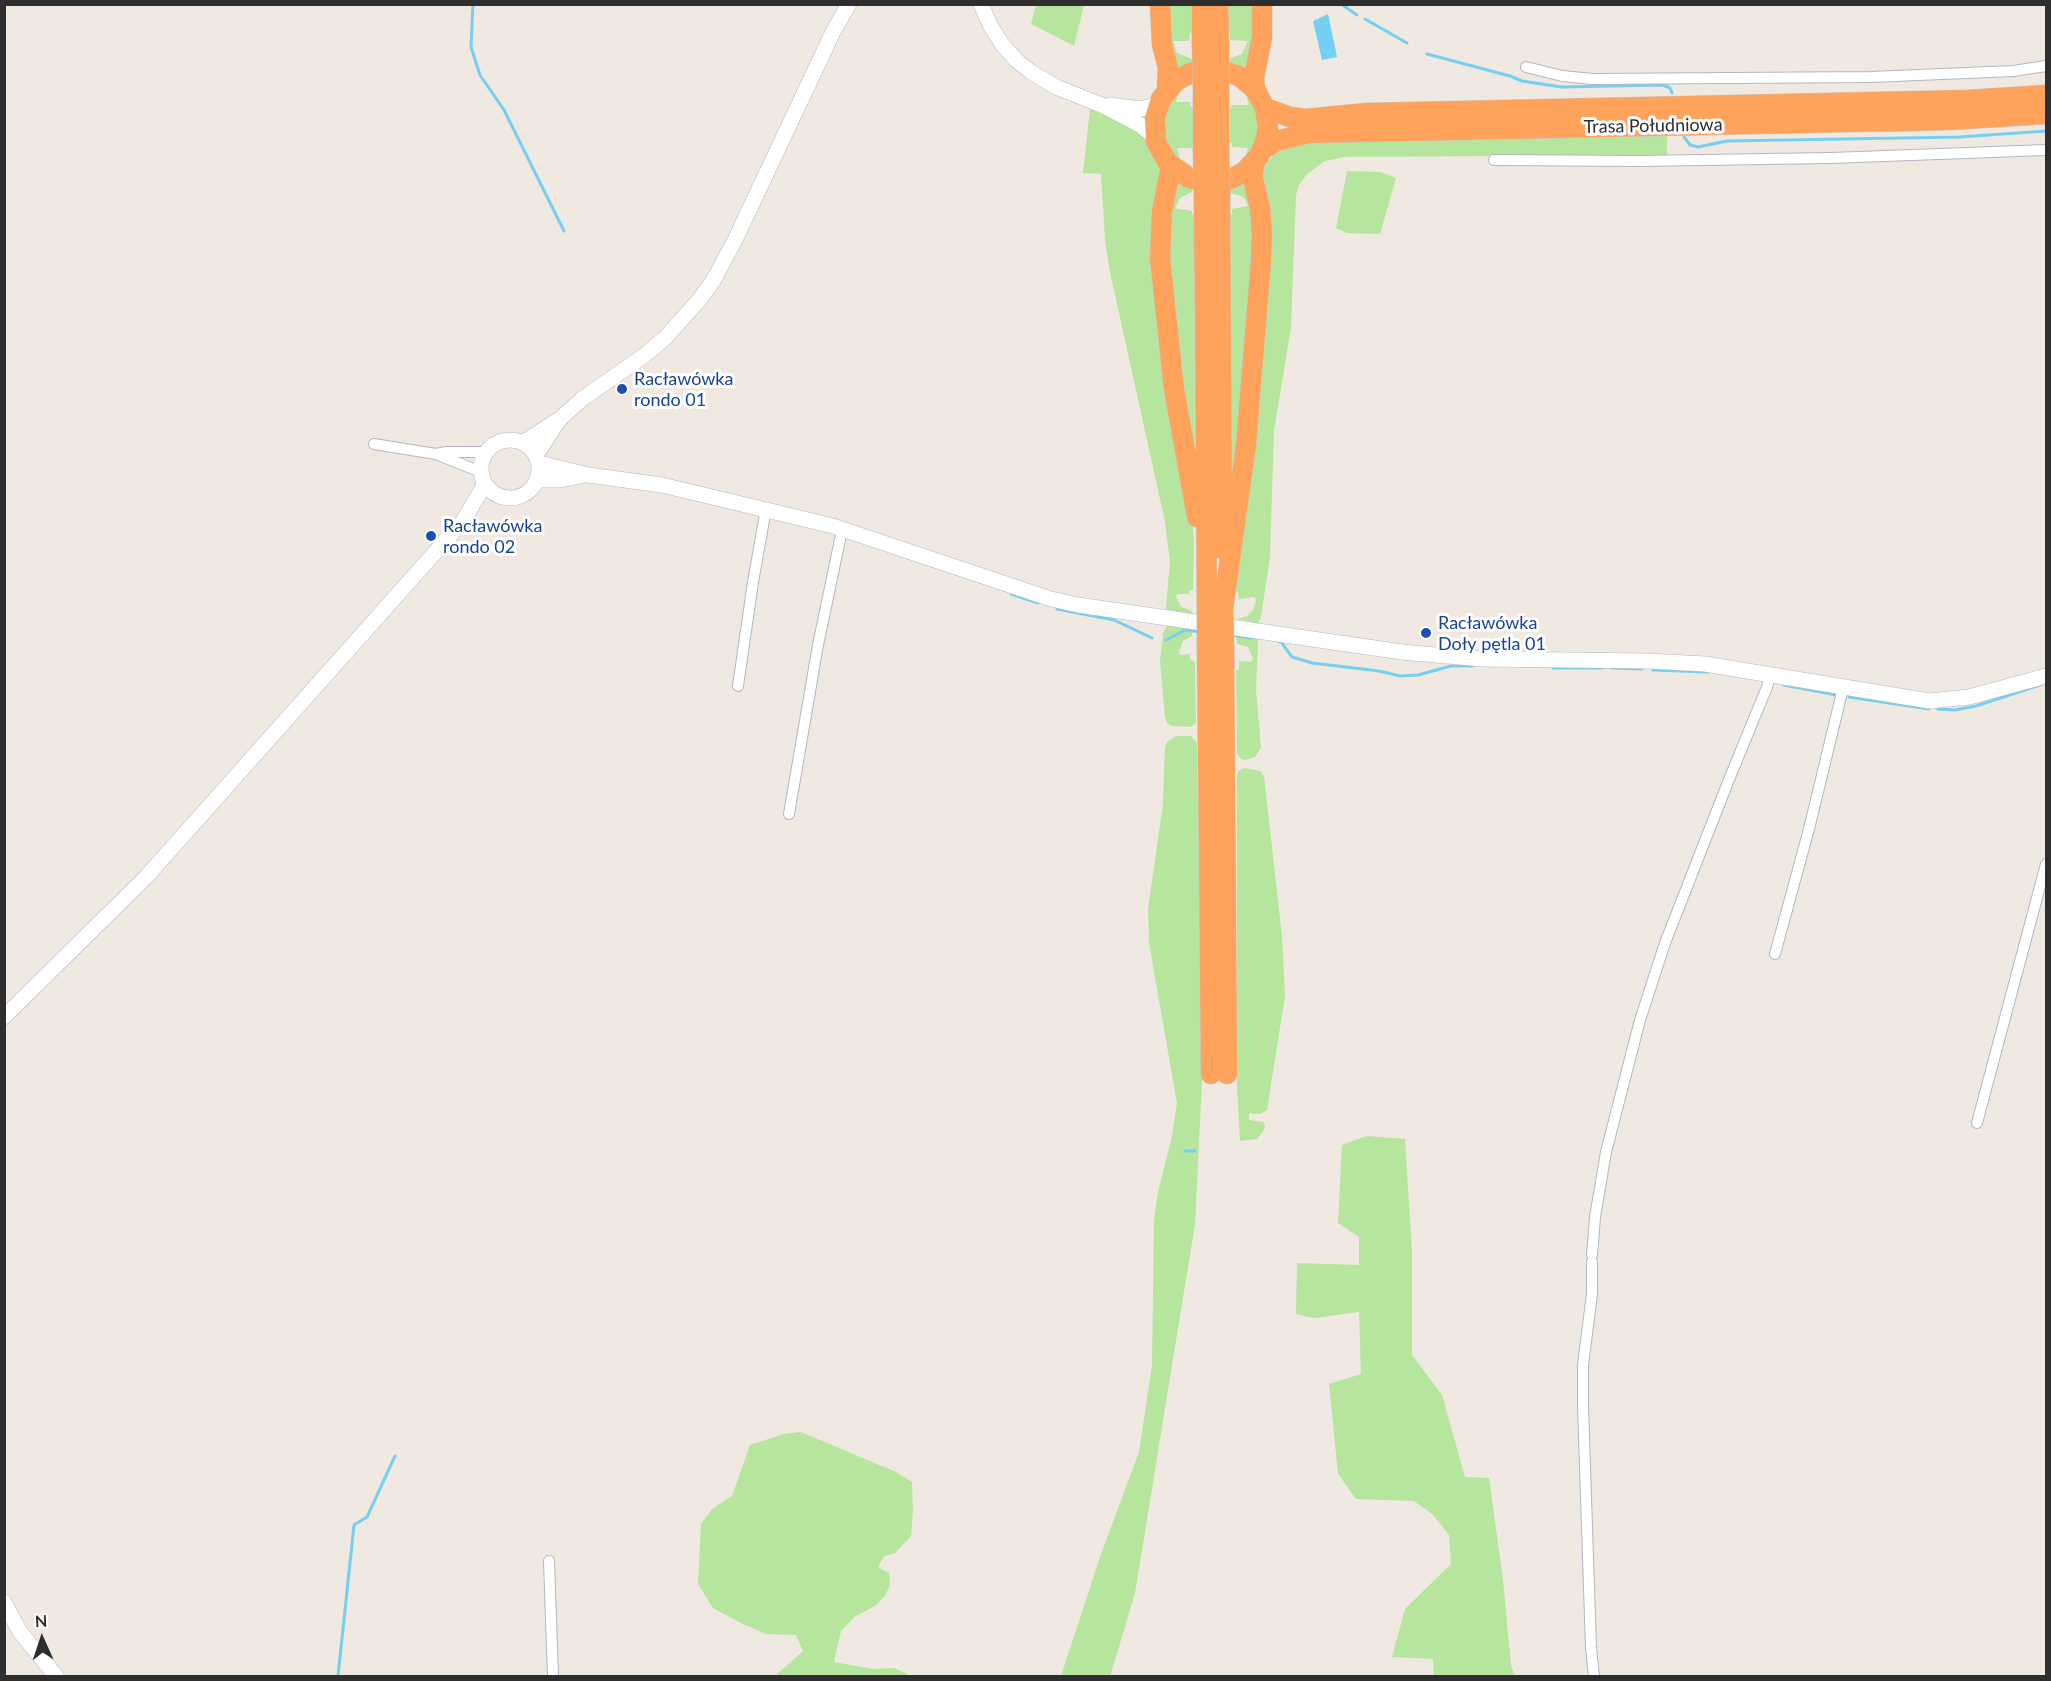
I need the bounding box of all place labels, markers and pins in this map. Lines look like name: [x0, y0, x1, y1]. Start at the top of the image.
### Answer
place label: Racławówka rondo 01: [634, 368, 733, 410]
marker: Racławówka rondo 01: [615, 382, 629, 396]
place label: Racławówka rondo 02: [443, 515, 542, 558]
marker: Racławówka rondo 02: [424, 529, 438, 543]
place label: Racławówka Doły pętla 01: [1438, 612, 1546, 654]
marker: Racławówka Doły pętla 01: [1419, 626, 1433, 640]

